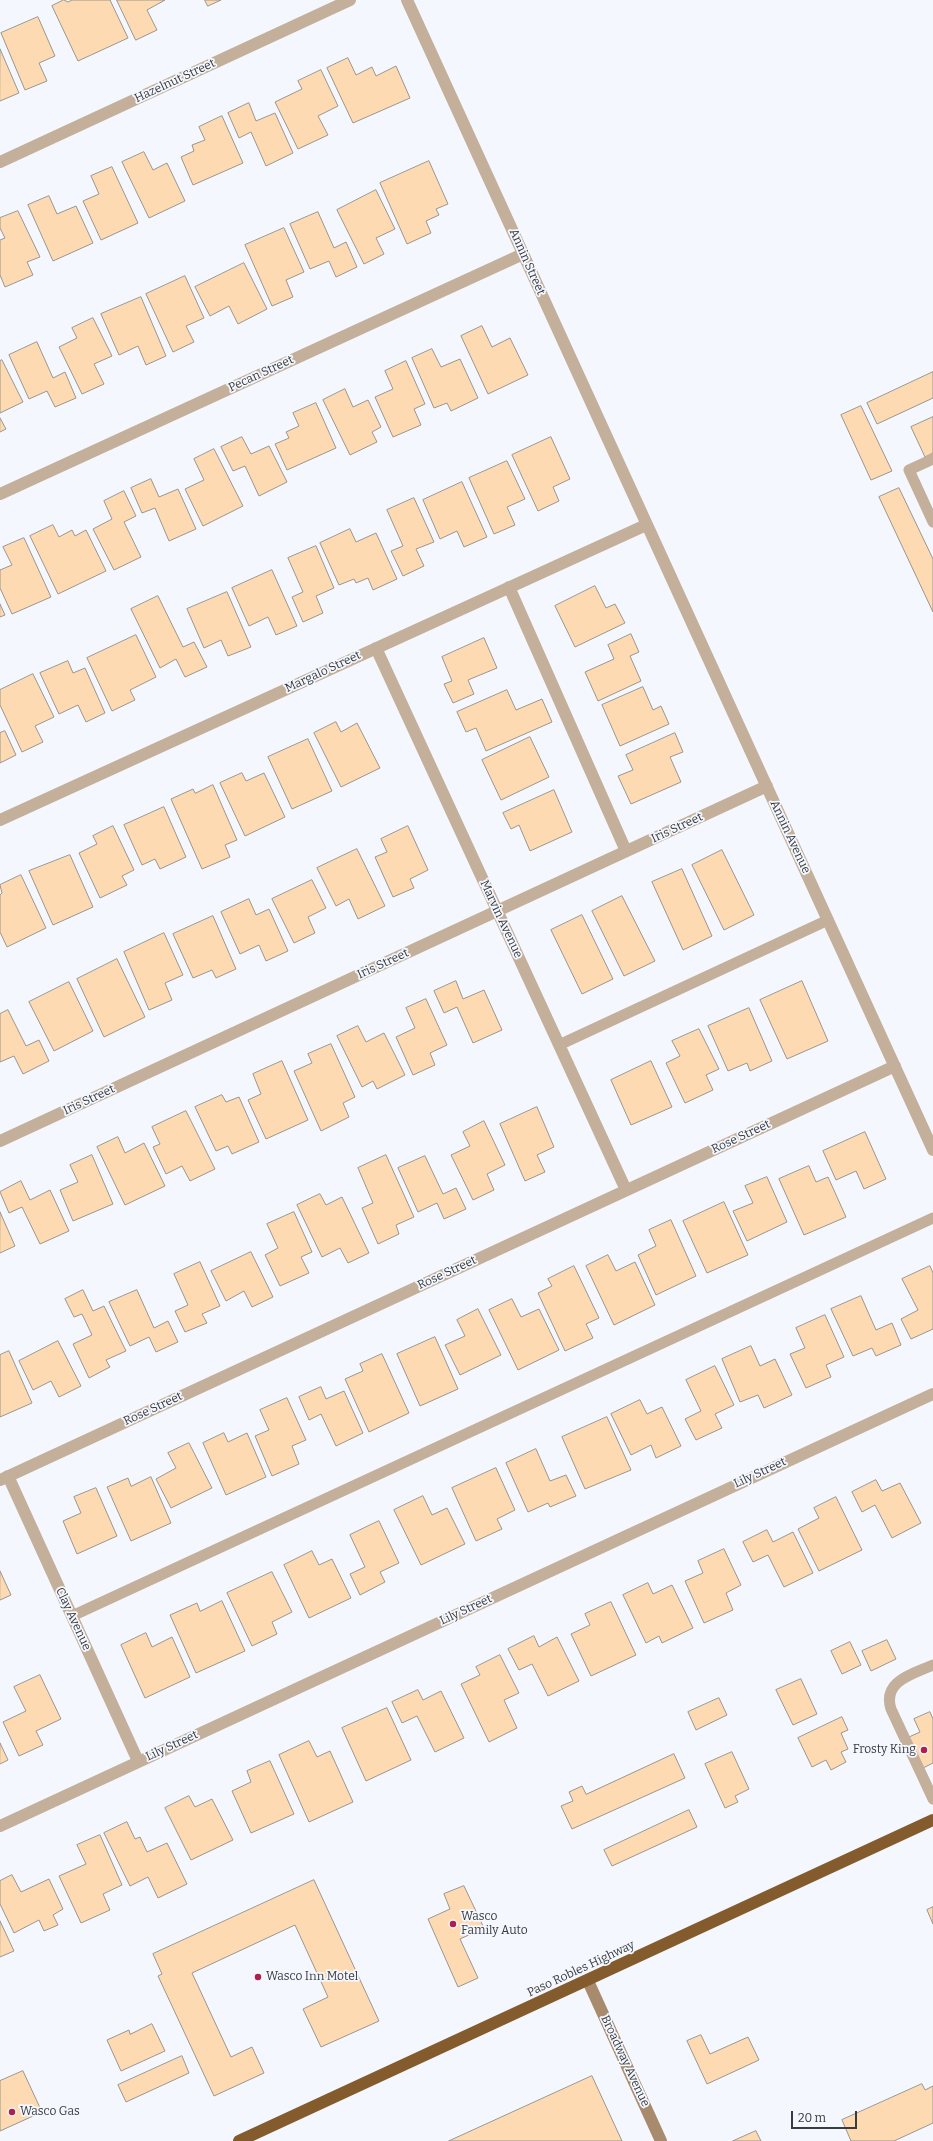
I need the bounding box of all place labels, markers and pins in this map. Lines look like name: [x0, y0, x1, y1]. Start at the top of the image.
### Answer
place label: Frosty King: [853, 1743, 916, 1757]
marker: Frosty King: [919, 1745, 929, 1755]
place label: Wasco Family Auto: [461, 1910, 528, 1938]
marker: Wasco Family Auto: [448, 1919, 458, 1929]
place label: Wasco Inn Motel: [266, 1970, 358, 1984]
marker: Wasco Inn Motel: [253, 1972, 263, 1982]
place label: Wasco Gas: [20, 2105, 80, 2119]
marker: Wasco Gas: [7, 2107, 17, 2117]

